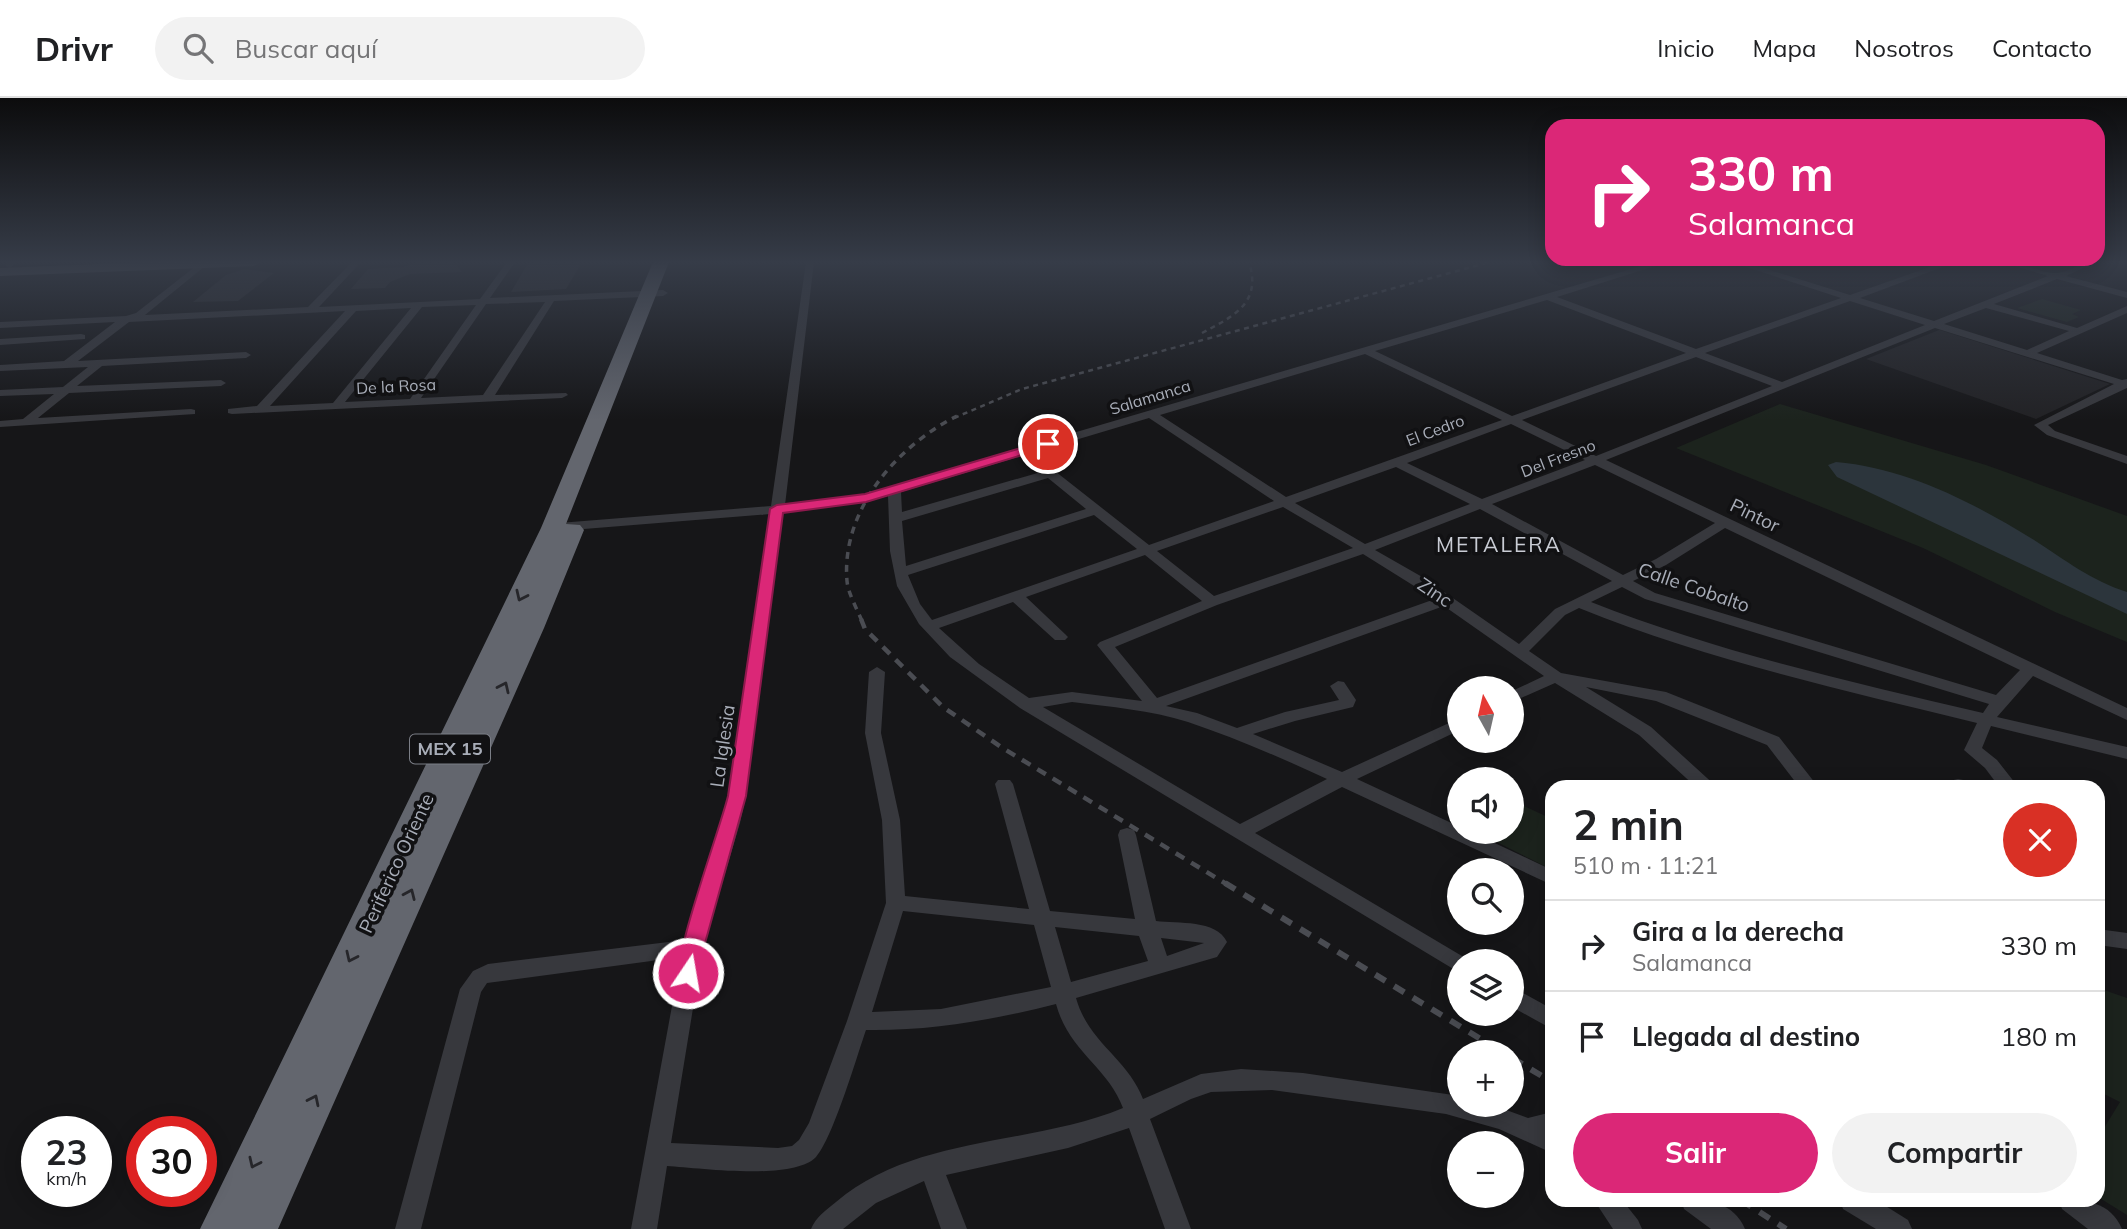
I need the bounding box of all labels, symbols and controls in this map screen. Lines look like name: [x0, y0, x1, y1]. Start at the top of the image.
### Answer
search box: [155, 17, 645, 80]
text: Drivr: [35, 28, 113, 69]
icon: search: [179, 29, 217, 67]
text: Buscar aquí: [235, 32, 377, 65]
text: Inicio: [1657, 33, 1714, 63]
text: Mapa: [1752, 33, 1816, 63]
text: Nosotros: [1854, 33, 1954, 63]
text: Contacto: [1992, 33, 2092, 63]
text: 330 m: [1688, 142, 1834, 203]
icon: right: [1573, 147, 1664, 238]
text: Salamanca: [1688, 203, 1855, 243]
street label: De la Rosa: [356, 374, 436, 398]
street label: Salamanca: [1107, 375, 1193, 419]
street label: El Cedro: [1403, 410, 1467, 450]
pin: [1018, 414, 1078, 474]
icon: arrive: [1029, 425, 1067, 463]
street label: Del Fresno: [1518, 435, 1598, 481]
street label: Pintor: [1726, 493, 1784, 537]
district label: METALERA: [1436, 531, 1562, 557]
street label: Calle Cobalto: [1635, 557, 1753, 617]
street label: Zinc: [1413, 572, 1457, 612]
one-way arrow: [515, 589, 529, 601]
north arrow: [1447, 676, 1524, 752]
map controls: [1447, 676, 1524, 1208]
one-way arrow: [496, 682, 510, 694]
street label: La Iglesia: [704, 703, 740, 789]
road number: MEX 15: [410, 734, 490, 764]
button: sound: [1447, 767, 1524, 844]
street label: Periferico Oriente: [353, 789, 439, 937]
text: 2 min: [1573, 798, 1684, 851]
button: close: [2003, 803, 2077, 877]
text: 510 m · 11:21: [1573, 851, 1718, 880]
button: search: [1447, 858, 1524, 935]
one-way arrow: [402, 889, 416, 901]
text: Gira a la derecha: [1632, 915, 1844, 948]
icon: right: [1573, 927, 1611, 965]
text: 330 m: [2001, 929, 2077, 962]
position arrow: [651, 936, 725, 1010]
text: Salamanca: [1632, 948, 1752, 977]
button: layers: [1447, 949, 1524, 1026]
one-way arrow: [346, 950, 360, 962]
icon: arrive: [1573, 1018, 1611, 1056]
text: Llegada al destino: [1632, 1020, 1860, 1053]
text: 180 m: [2001, 1020, 2077, 1053]
button: +: [1447, 1040, 1524, 1117]
one-way arrow: [305, 1095, 319, 1107]
button: Salir: [1573, 1113, 1818, 1193]
button: Compartir: [1832, 1113, 2077, 1193]
speed limit sign: 30: [126, 1116, 217, 1207]
text: 23: [45, 1130, 88, 1174]
button: −: [1447, 1131, 1524, 1208]
one-way arrow: [249, 1156, 263, 1168]
text: km/h: [46, 1167, 87, 1190]

